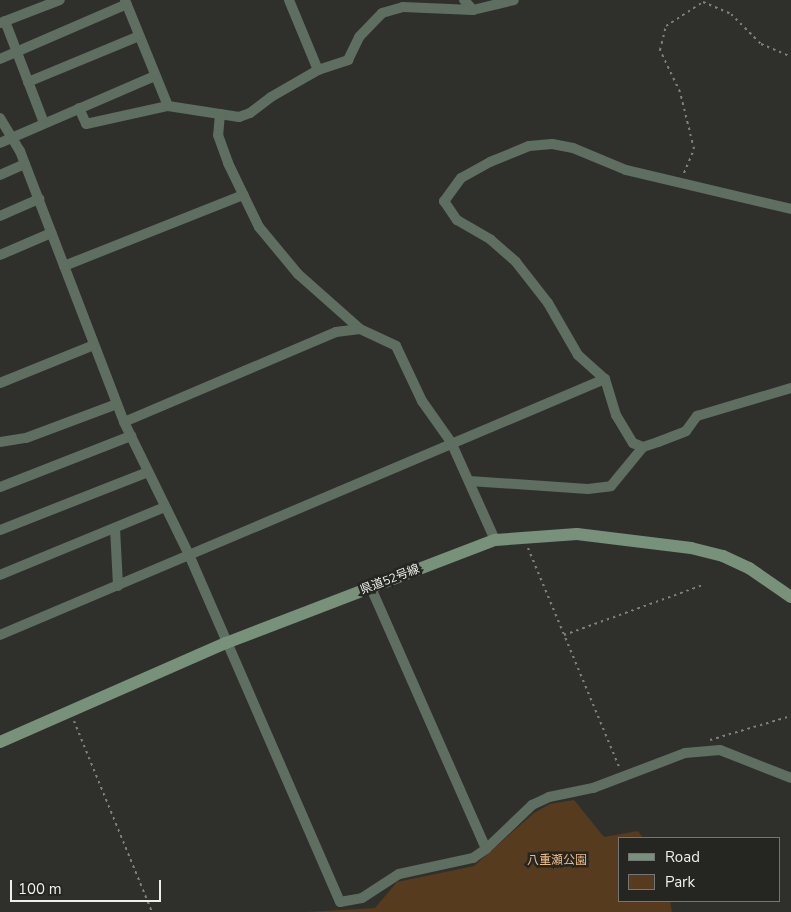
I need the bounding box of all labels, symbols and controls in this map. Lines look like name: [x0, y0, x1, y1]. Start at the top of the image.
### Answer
street label: 県道52号線: [358, 562, 422, 598]
legend: [618, 837, 781, 902]
text: Road: [665, 847, 700, 867]
park label: 八重瀬公園: [527, 854, 587, 868]
scale bar: [12, 870, 164, 902]
text: Park: [665, 872, 695, 892]
text: 100 m: [18, 879, 62, 899]

